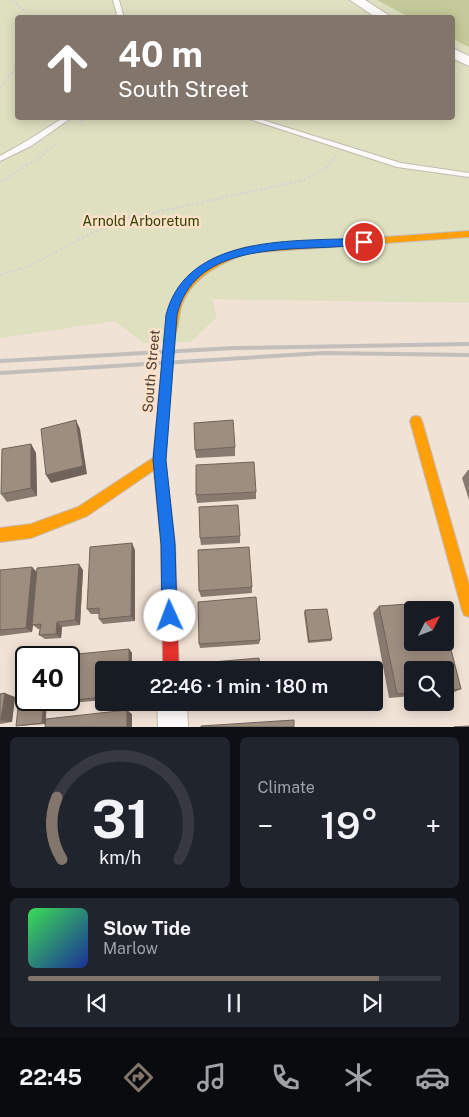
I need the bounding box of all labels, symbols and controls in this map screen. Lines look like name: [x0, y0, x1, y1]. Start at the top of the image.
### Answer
text: 40 m: [118, 34, 203, 75]
icon: ahead: [35, 35, 100, 100]
text: South Street: [118, 76, 249, 102]
park label: Arnold Arboretum: [82, 213, 200, 229]
pin: [343, 221, 385, 263]
icon: arrive: [350, 228, 378, 256]
street label: South Street: [139, 329, 163, 413]
position arrow: [143, 589, 195, 641]
north arrow: [404, 601, 454, 651]
map controls: [404, 601, 454, 711]
speed limit sign: 40: [15, 646, 80, 711]
button: search: [404, 661, 454, 711]
text: 22:46 · 1 min · 180 m: [150, 675, 328, 697]
text: Climate: [258, 778, 315, 797]
text: 31: [91, 789, 148, 850]
text: 19°: [320, 803, 378, 848]
text: −: [258, 809, 273, 842]
text: +: [425, 809, 441, 842]
text: km/h: [99, 847, 141, 868]
text: Slow Tide: [103, 917, 191, 939]
text: Marlow: [103, 939, 158, 958]
icon: previous: [83, 989, 111, 1017]
icon: pause: [220, 989, 248, 1017]
icon: next: [358, 989, 386, 1017]
icon: directions: [121, 1060, 156, 1095]
icon: music: [194, 1060, 229, 1095]
icon: phone: [268, 1060, 303, 1095]
icon: climate: [341, 1060, 376, 1095]
icon: car: [415, 1060, 450, 1095]
text: 22:45: [19, 1064, 82, 1090]

